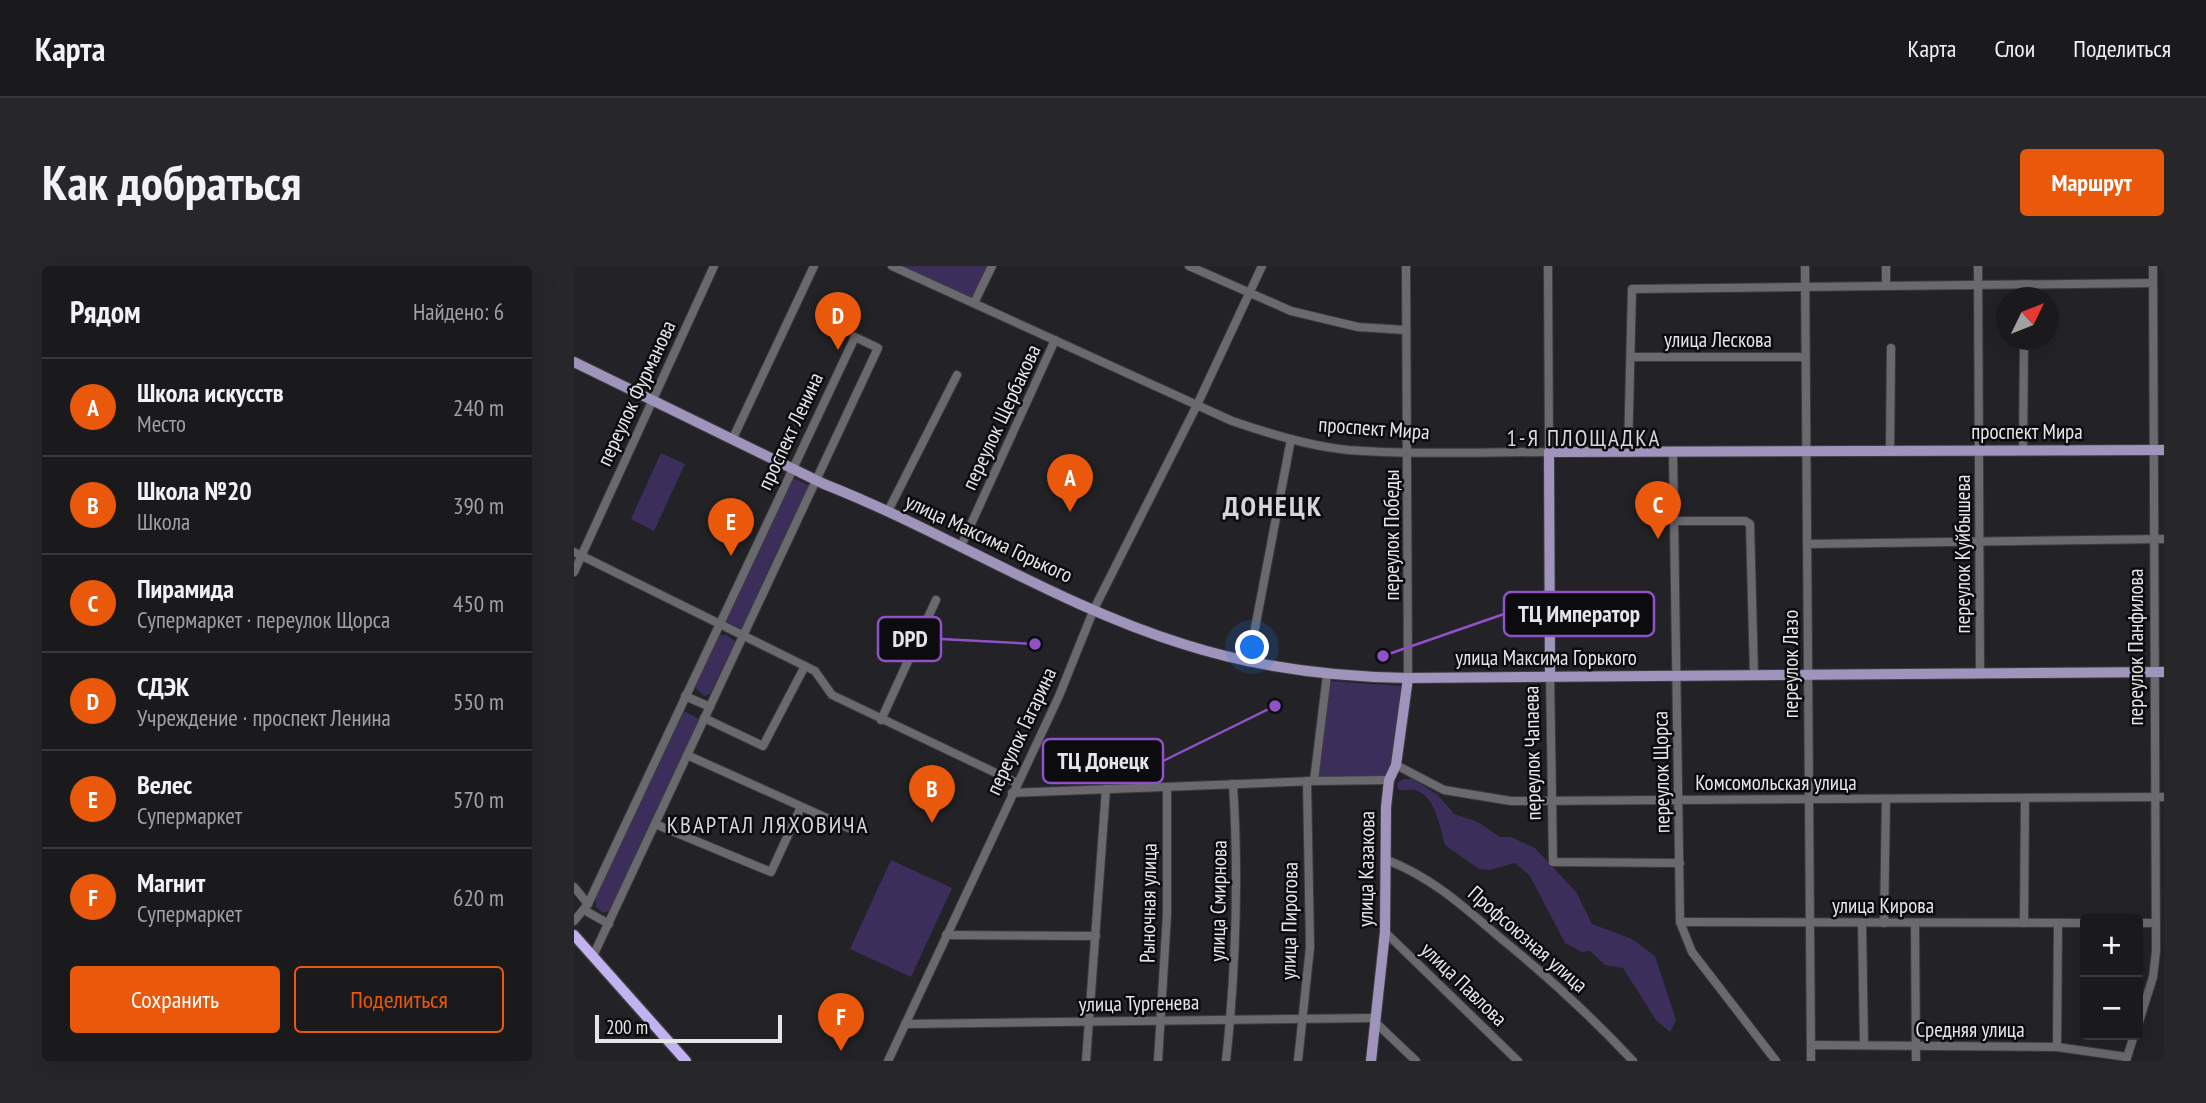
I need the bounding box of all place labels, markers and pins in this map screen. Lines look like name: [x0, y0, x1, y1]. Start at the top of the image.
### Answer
pin: D: [815, 292, 861, 350]
pin: A: [1047, 454, 1093, 512]
pin: C: [1635, 481, 1681, 539]
pin: E: [708, 498, 754, 556]
callout: ТЦ Император: [1504, 592, 1654, 636]
callout: DPD: [878, 617, 941, 661]
callout: ТЦ Донецк: [1043, 739, 1163, 783]
pin: B: [909, 765, 955, 823]
pin: F: [818, 993, 864, 1051]

